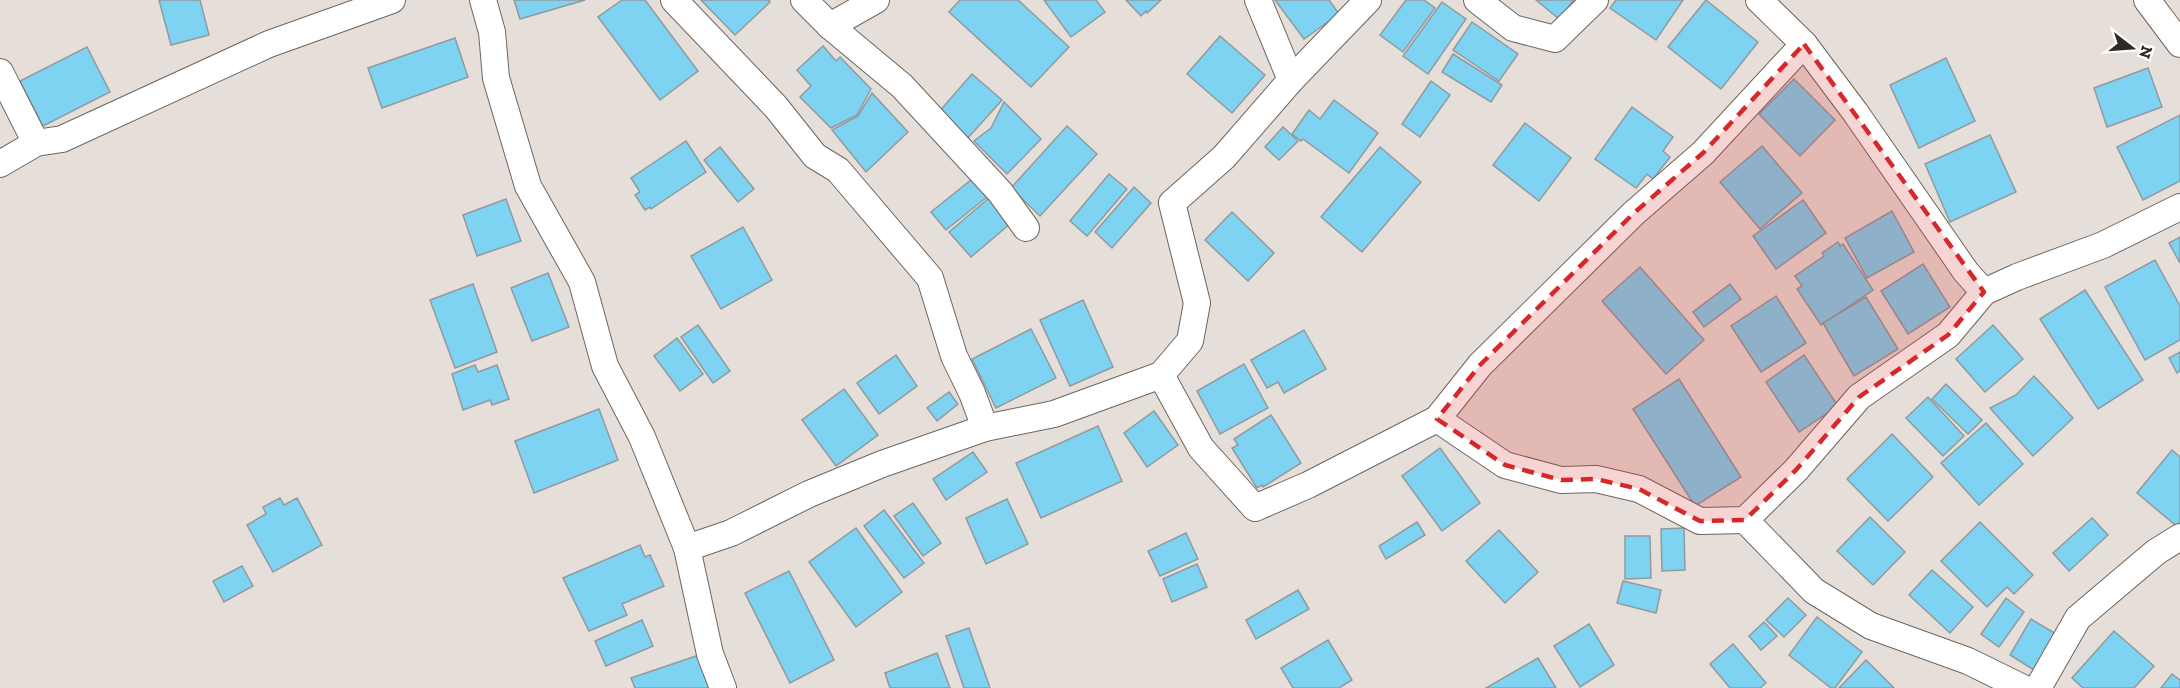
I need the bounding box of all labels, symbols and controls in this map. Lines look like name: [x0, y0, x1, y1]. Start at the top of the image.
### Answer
north arrow: [2102, 18, 2162, 78]
text: N: [2135, 44, 2157, 61]

